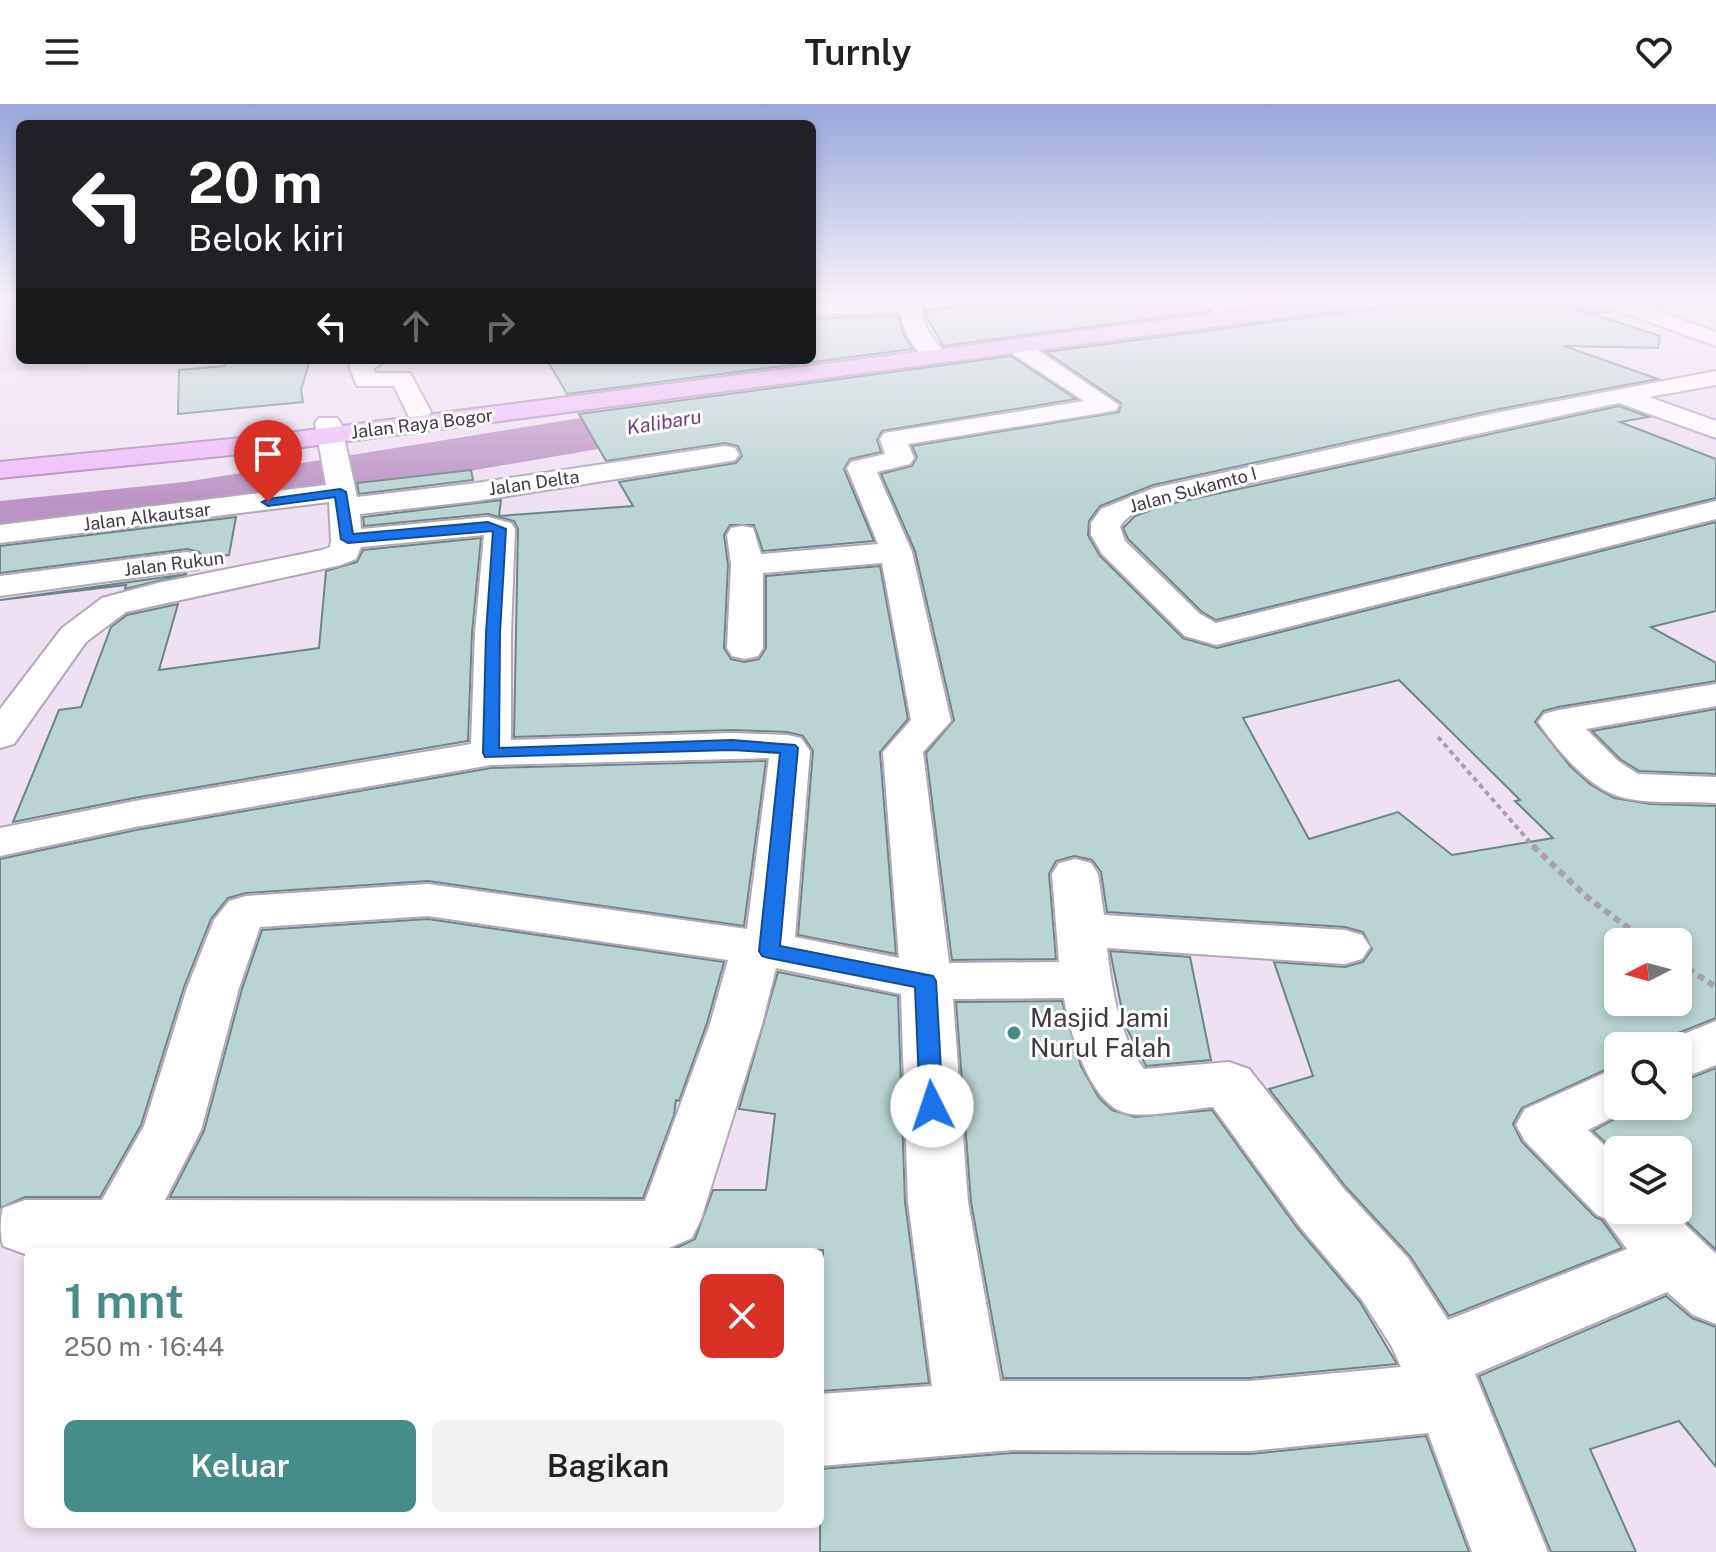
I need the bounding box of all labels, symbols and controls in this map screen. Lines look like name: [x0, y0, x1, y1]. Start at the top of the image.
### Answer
icon: menu: [40, 30, 84, 74]
icon: heart: [1632, 30, 1676, 74]
text: Turnly: [804, 31, 912, 73]
text: 20 m: [188, 150, 322, 216]
icon: left: [56, 152, 160, 256]
text: Belok kiri: [188, 217, 344, 259]
icon: left: [310, 304, 354, 348]
icon: ahead: [394, 304, 438, 348]
icon: right: [478, 304, 522, 348]
street label: Jalan Raya Bogor: [350, 404, 494, 443]
water label: Kalibaru: [625, 404, 703, 440]
pin: [234, 420, 302, 502]
icon: arrive: [246, 432, 290, 476]
street label: Jalan Sukamto I: [1127, 462, 1259, 517]
street label: Jalan Delta: [487, 466, 581, 499]
street label: Jalan Alkautsar: [82, 498, 212, 535]
street label: Jalan Rukun: [123, 547, 225, 580]
north arrow: [1604, 928, 1692, 1016]
map controls: [1604, 928, 1692, 1224]
place label: Masjid Jami Nurul Falah: [1030, 1002, 1171, 1063]
marker: Masjid Jami Nurul Falah: [1005, 1024, 1023, 1042]
button: search: [1604, 1032, 1692, 1120]
position arrow: [890, 1064, 974, 1148]
button: layers: [1604, 1136, 1692, 1224]
text: 1 mnt: [64, 1272, 184, 1329]
button: close: [700, 1274, 784, 1358]
text: 250 m · 16:44: [64, 1331, 224, 1362]
button: Keluar: [64, 1420, 416, 1512]
button: Bagikan: [432, 1420, 784, 1512]

